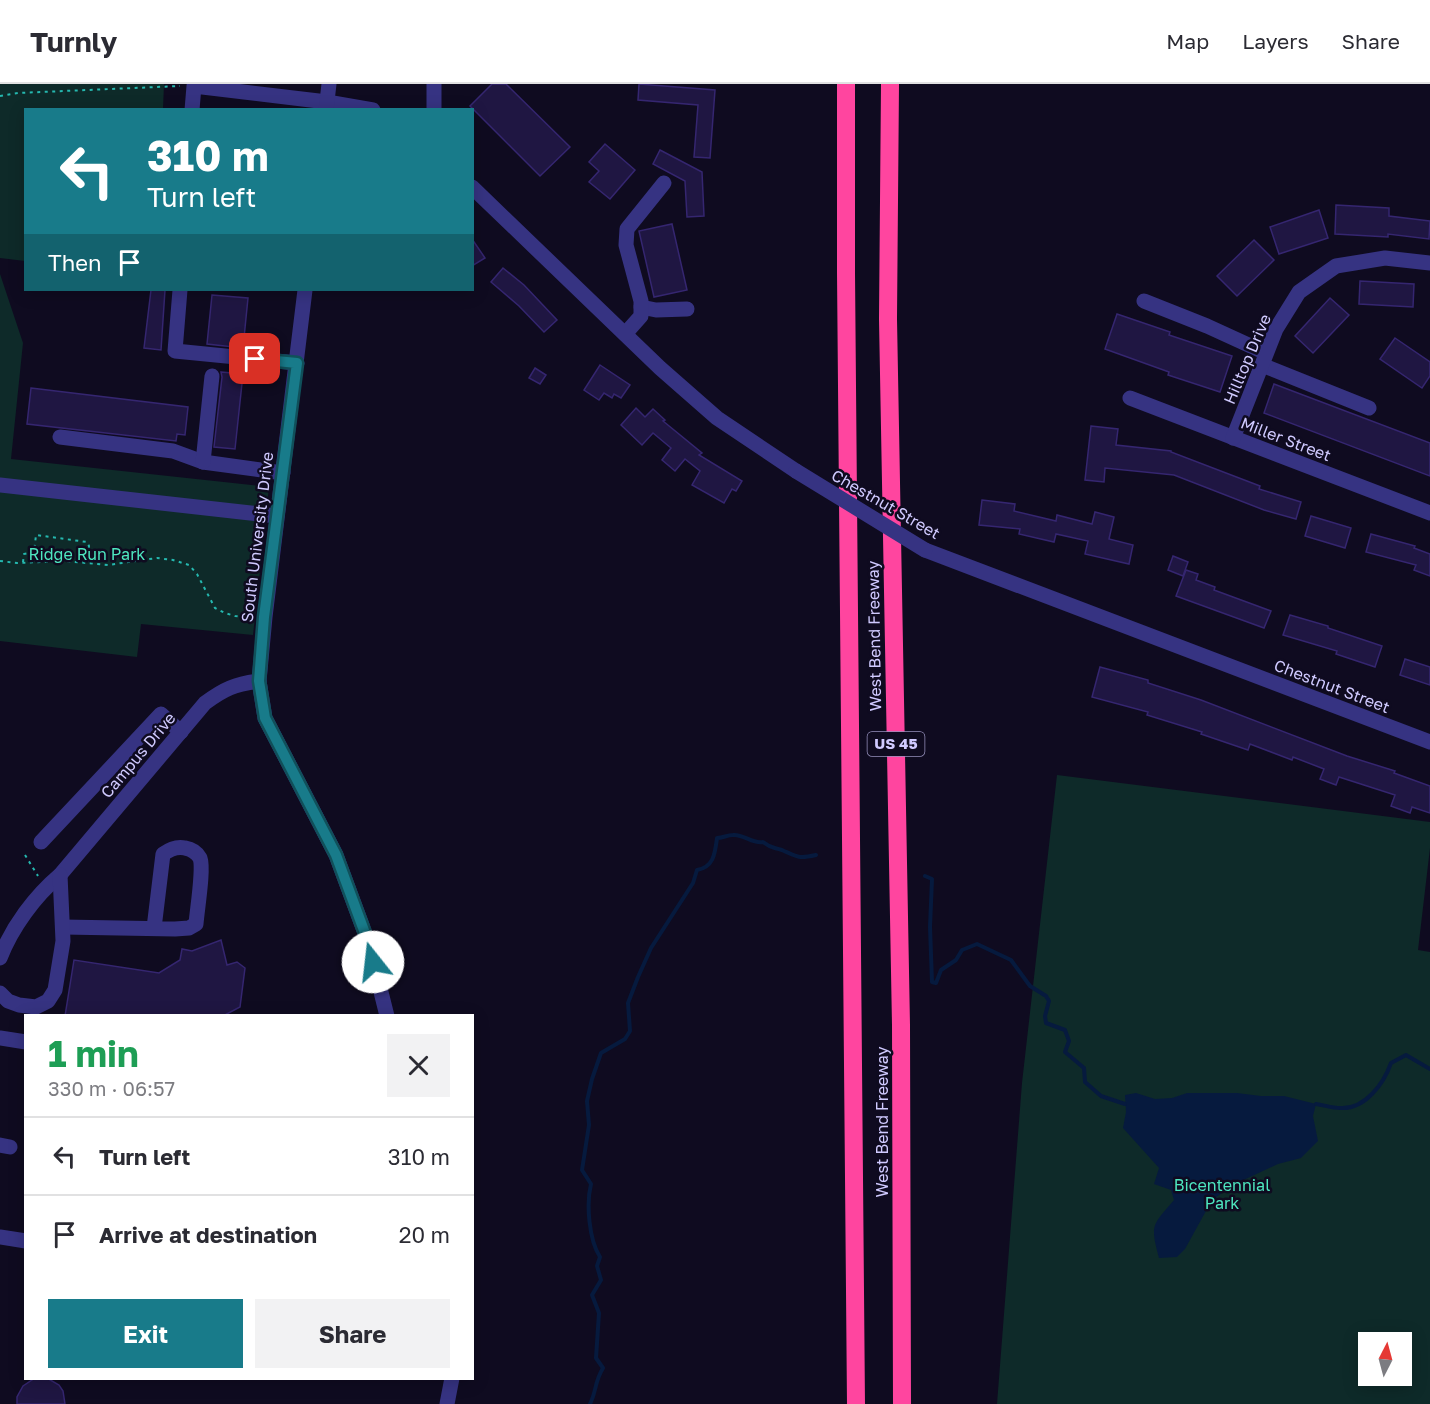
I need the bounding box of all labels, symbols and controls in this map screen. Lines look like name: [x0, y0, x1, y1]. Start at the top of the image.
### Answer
text: Turnly: [30, 25, 117, 58]
text: Map: [1166, 28, 1209, 54]
text: Layers: [1242, 28, 1309, 54]
text: Share: [1342, 28, 1400, 54]
text: 310 m: [147, 130, 269, 180]
icon: left: [48, 132, 126, 210]
text: Turn left: [147, 181, 256, 213]
icon: arrive: [113, 246, 146, 279]
text: Then: [48, 249, 101, 276]
street label: Hilltop Drive: [1219, 311, 1275, 407]
pin: [229, 333, 280, 384]
icon: arrive: [238, 342, 271, 375]
street label: Miller Street: [1238, 413, 1334, 465]
street label: South University Drive: [237, 451, 277, 623]
street label: Chestnut Street: [828, 465, 944, 543]
park label: Ridge Run Park: [29, 544, 145, 564]
street label: West Bend Freeway: [863, 560, 885, 712]
street label: Chestnut Street: [1271, 655, 1393, 717]
street label: Campus Drive: [96, 708, 180, 802]
road number: US 45: [868, 732, 924, 756]
position arrow: [341, 930, 405, 994]
text: 1 min: [48, 1032, 139, 1075]
button: close: [387, 1034, 450, 1097]
street label: West Bend Freeway: [872, 1047, 892, 1197]
text: 330 m · 06:57: [48, 1076, 175, 1100]
icon: left: [48, 1140, 81, 1173]
text: Turn left: [99, 1143, 190, 1170]
text: 310 m: [388, 1143, 450, 1170]
park label: Bicentennial Park: [1174, 1175, 1270, 1213]
icon: arrive: [48, 1218, 81, 1251]
text: Arrive at destination: [99, 1221, 317, 1248]
text: 20 m: [399, 1221, 450, 1248]
button: Exit: [48, 1299, 243, 1368]
button: Share: [255, 1299, 450, 1368]
north arrow: [1358, 1332, 1412, 1386]
map controls: [1358, 1332, 1412, 1386]

